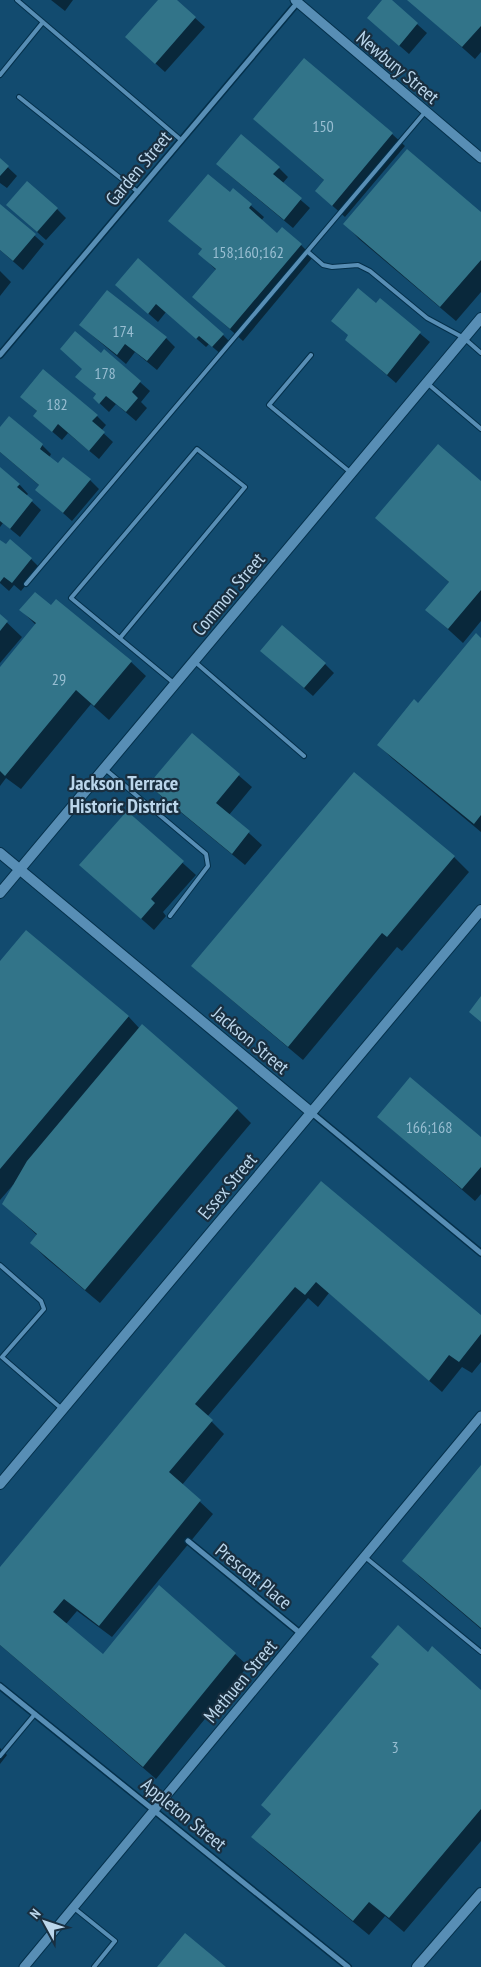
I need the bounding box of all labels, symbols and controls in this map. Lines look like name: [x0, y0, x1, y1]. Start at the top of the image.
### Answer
street label: Newbury Street: [352, 25, 445, 109]
house number: 150: [312, 116, 334, 136]
street label: Garden Street: [100, 125, 177, 210]
house number: 158;160;162: [212, 242, 284, 262]
house number: 174: [112, 321, 134, 341]
house number: 178: [94, 363, 116, 383]
house number: 182: [46, 394, 68, 414]
street label: Common Street: [186, 547, 270, 640]
house number: 29: [52, 669, 66, 689]
district label: Jackson Terrace Historic District: [69, 770, 179, 819]
street label: Jackson Street: [207, 1000, 295, 1079]
house number: 166;168: [406, 1117, 452, 1137]
street label: Essex Street: [192, 1147, 262, 1224]
street label: Prescott Place: [211, 1538, 297, 1614]
street label: Methuen Street: [198, 1634, 282, 1728]
house number: 3: [391, 1737, 399, 1757]
street label: Appleton Street: [137, 1772, 232, 1856]
north arrow: [20, 1897, 70, 1947]
text: N: [26, 1905, 44, 1922]

